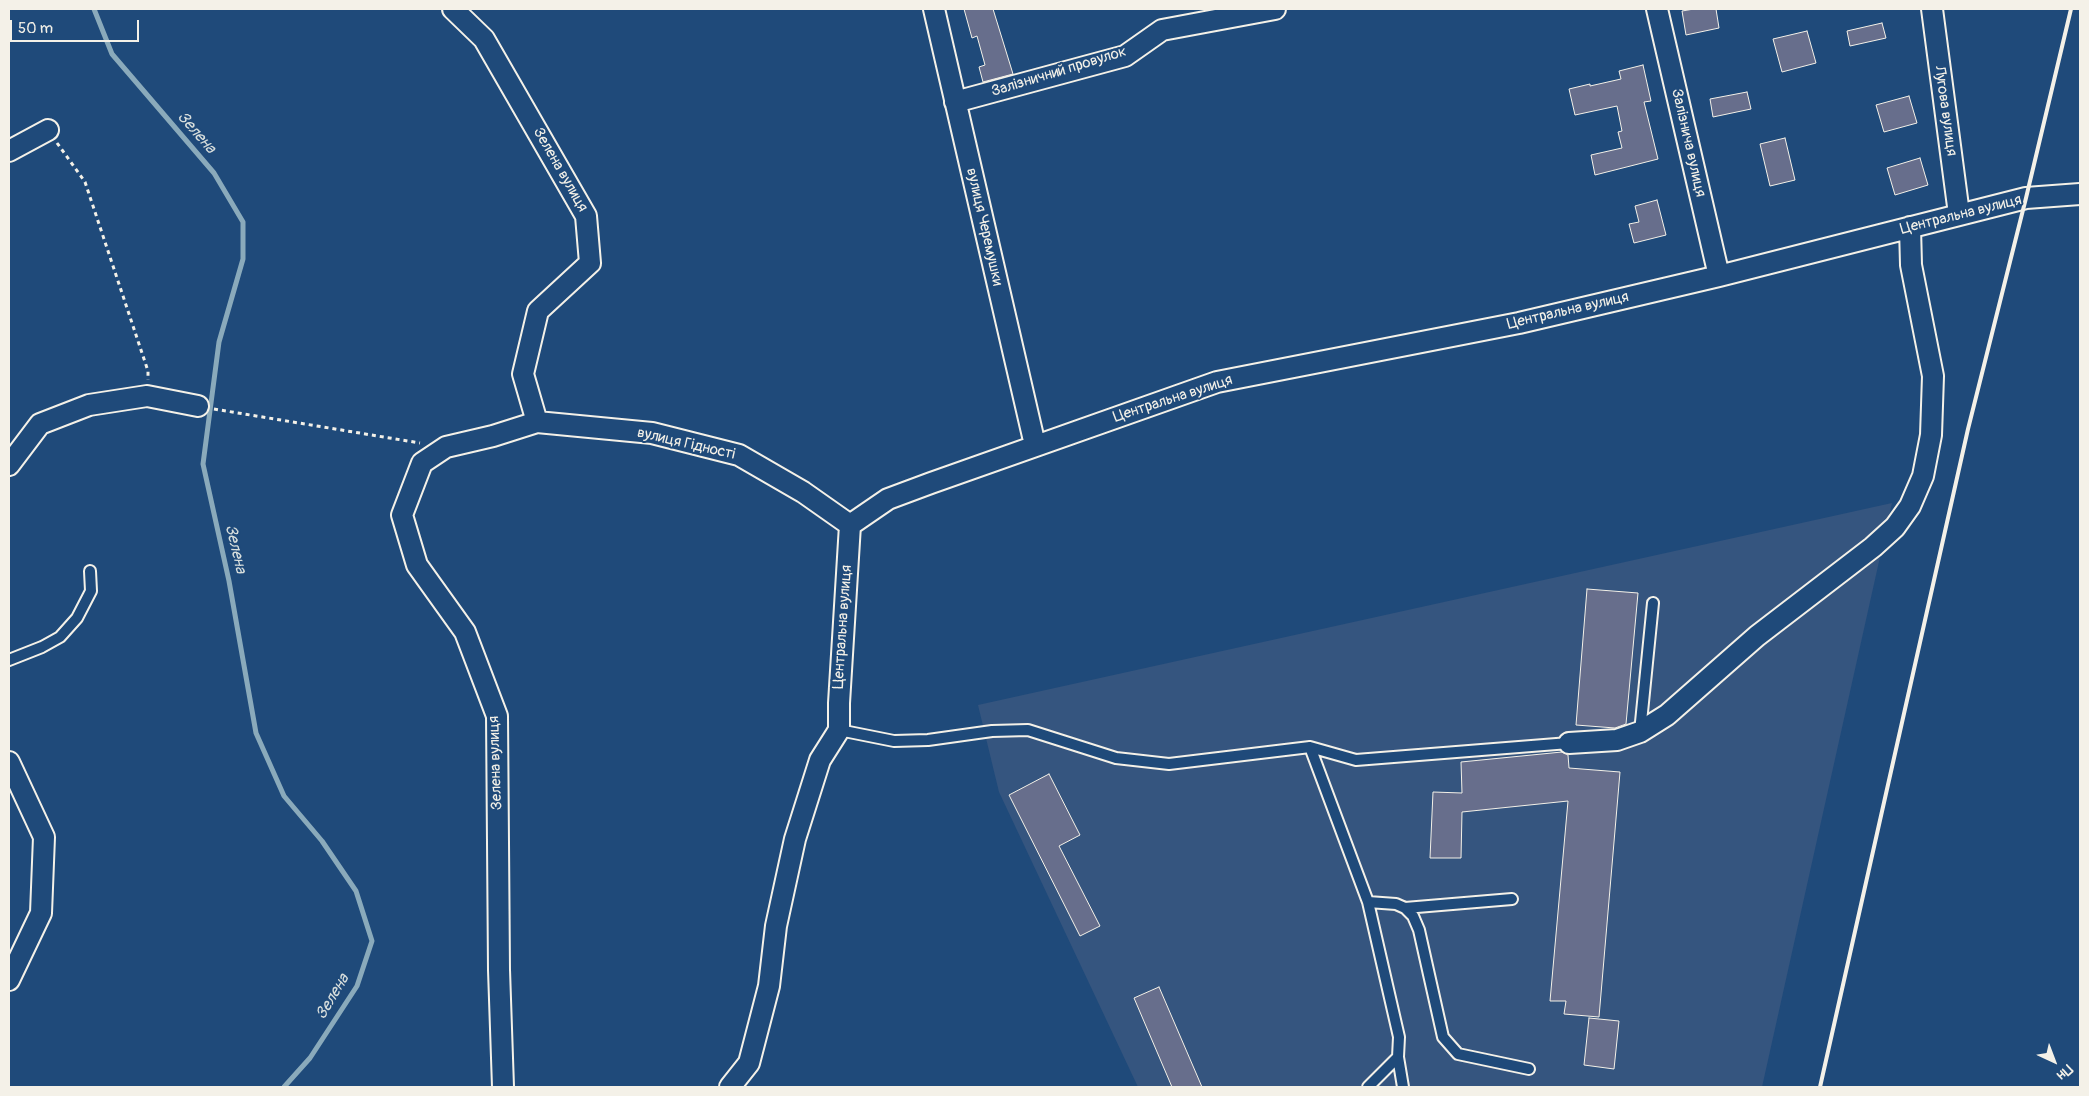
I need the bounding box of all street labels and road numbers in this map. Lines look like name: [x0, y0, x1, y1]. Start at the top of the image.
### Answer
street label: Залізничний провулок: [989, 43, 1129, 101]
street label: Лугова вулиця: [1930, 65, 1960, 157]
street label: Залізнича вулиця: [1667, 87, 1709, 199]
street label: Зелена вулиця: [529, 125, 591, 215]
street label: вулиця Черемушки: [962, 166, 1006, 288]
street label: Центральна вулиця: [1898, 191, 2024, 239]
street label: Центральна вулиця: [1505, 288, 1631, 334]
street label: Центральна вулиця: [1111, 371, 1235, 427]
street label: вулиця Гідності: [635, 424, 737, 464]
street label: Центральна вулиця: [830, 564, 856, 690]
street label: Зелена вулиця: [485, 716, 507, 810]

